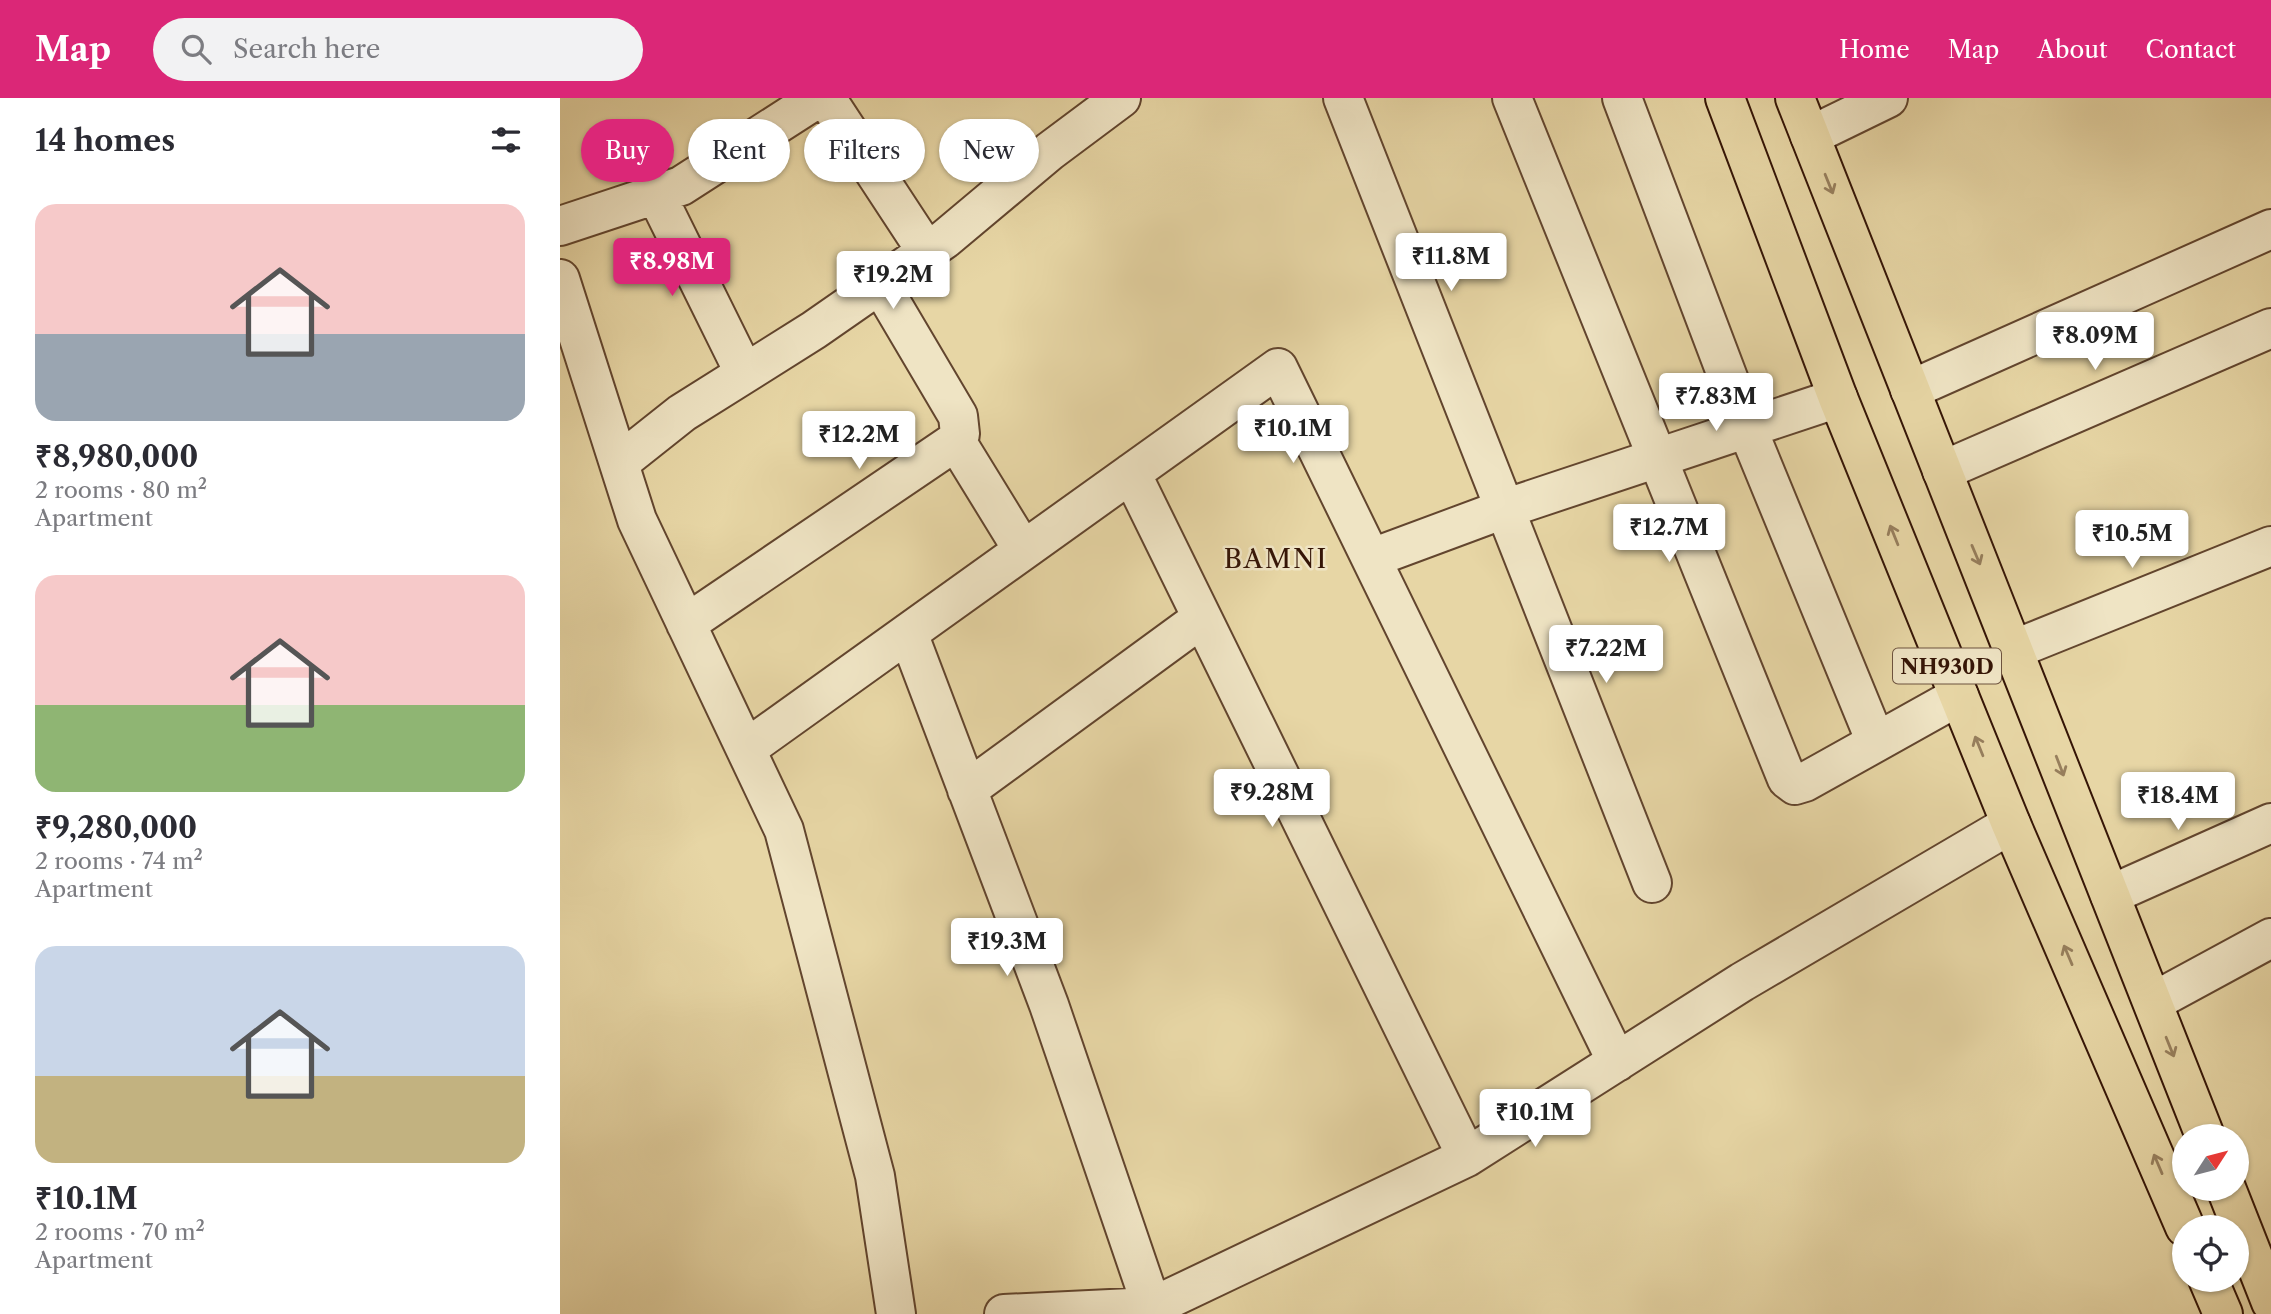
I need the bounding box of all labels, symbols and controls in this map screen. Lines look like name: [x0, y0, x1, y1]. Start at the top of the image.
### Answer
search box: [153, 18, 643, 81]
text: Map: [35, 29, 111, 70]
icon: search: [177, 30, 215, 68]
text: Search here: [233, 33, 380, 65]
text: Home: [1839, 35, 1910, 64]
text: Map: [1948, 35, 1999, 64]
text: About: [2037, 35, 2108, 64]
text: Contact: [2146, 35, 2236, 64]
chip: Buy: [581, 119, 674, 182]
chip: Rent: [688, 119, 790, 182]
chip: Filters: [804, 119, 925, 182]
chip: New: [939, 119, 1039, 182]
icon: filters: [487, 121, 525, 159]
text: 14 homes: [35, 122, 175, 159]
one-way arrow: [1823, 173, 1836, 195]
pin: ₹11.8M: [1394, 234, 1508, 293]
pin: ₹8.98M: [615, 238, 729, 298]
text: ₹11.8M: [1412, 242, 1490, 270]
text: ₹8.98M: [629, 247, 715, 275]
icon: home: [217, 249, 343, 375]
pin: ₹19.2M: [836, 252, 950, 311]
text: ₹19.2M: [853, 260, 933, 288]
pin: ₹8.09M: [2038, 313, 2152, 372]
text: ₹8.09M: [2052, 321, 2138, 349]
pin: ₹7.83M: [1659, 374, 1773, 433]
text: ₹7.83M: [1675, 382, 1757, 410]
pin: ₹10.1M: [1236, 406, 1350, 465]
pin: ₹12.2M: [802, 412, 916, 471]
text: ₹10.1M: [1254, 414, 1332, 442]
text: ₹12.2M: [818, 420, 900, 448]
text: ₹8,980,000: [35, 438, 198, 475]
text: 2 rooms · 80 m²: [35, 476, 207, 504]
text: Apartment: [35, 504, 153, 532]
pin: ₹12.7M: [1612, 504, 1726, 564]
pin: ₹10.5M: [2075, 510, 2189, 570]
text: ₹12.7M: [1629, 513, 1709, 541]
text: ₹10.5M: [2091, 519, 2173, 547]
one-way arrow: [1886, 525, 1899, 546]
district label: BAMNI: [1224, 543, 1328, 575]
one-way arrow: [1970, 544, 1983, 565]
icon: home: [217, 620, 343, 746]
pin: ₹7.22M: [1549, 626, 1663, 685]
text: ₹7.22M: [1565, 634, 1647, 662]
road number: NH930D: [1893, 648, 2001, 684]
one-way arrow: [1972, 735, 1985, 757]
one-way arrow: [2055, 755, 2068, 777]
pin: ₹9.28M: [1215, 770, 1329, 829]
pin: ₹18.4M: [2121, 772, 2235, 832]
text: ₹9.28M: [1230, 778, 1314, 806]
text: ₹18.4M: [2137, 781, 2219, 809]
text: ₹9,280,000: [35, 809, 197, 846]
text: 2 rooms · 74 m²: [35, 847, 203, 875]
text: Apartment: [35, 875, 153, 903]
pin: ₹19.3M: [950, 918, 1064, 978]
text: ₹19.3M: [967, 927, 1047, 955]
one-way arrow: [2061, 945, 2074, 967]
icon: home: [217, 991, 343, 1117]
one-way arrow: [2165, 1035, 2178, 1057]
pin: ₹10.1M: [1478, 1090, 1592, 1149]
text: ₹10.1M: [1496, 1098, 1574, 1126]
north arrow: [2172, 1124, 2249, 1200]
map controls: [2172, 1124, 2249, 1292]
one-way arrow: [2151, 1154, 2164, 1175]
text: ₹10.1M: [35, 1180, 138, 1217]
button: locate: [2172, 1215, 2249, 1292]
text: 2 rooms · 70 m²: [35, 1218, 205, 1246]
text: Apartment: [35, 1246, 153, 1274]

